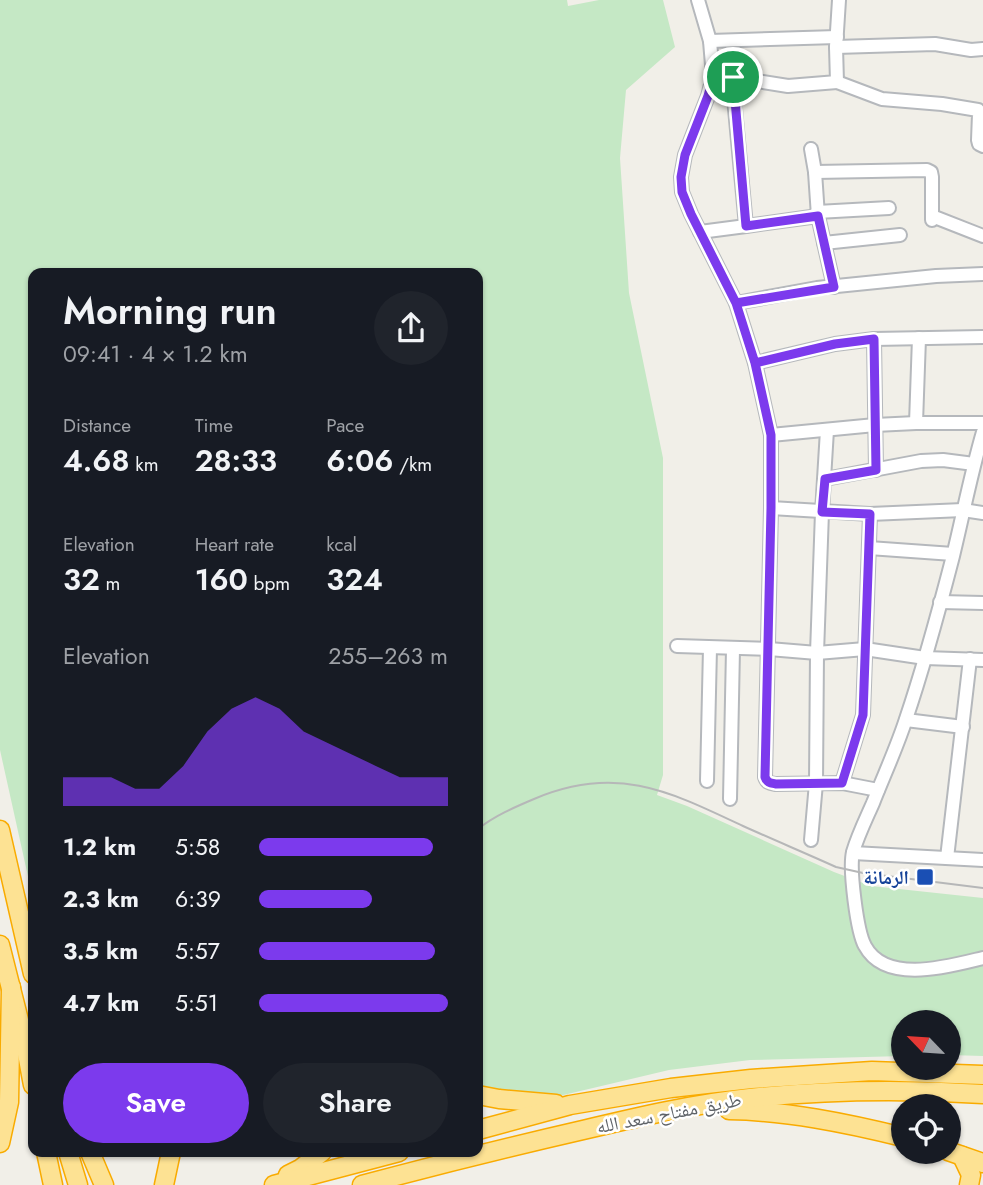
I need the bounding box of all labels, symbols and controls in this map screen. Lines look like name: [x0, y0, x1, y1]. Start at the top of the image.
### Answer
pin: [703, 47, 763, 107]
icon: arrive: [714, 58, 752, 96]
text: Morning run: [63, 283, 277, 338]
button: share: [374, 291, 448, 365]
text: 09:41 · 4 × 1.2 km: [63, 337, 248, 371]
text: Distance: [63, 412, 131, 439]
text: Time: [195, 412, 233, 439]
text: Pace: [326, 412, 364, 439]
text: 4.68: [63, 439, 130, 482]
text: 28:33: [195, 439, 277, 482]
text: 6:06: [326, 439, 393, 482]
text: km: [130, 451, 158, 478]
text: /km: [393, 451, 432, 478]
text: Elevation: [63, 531, 135, 558]
text: Heart rate: [195, 531, 274, 558]
text: kcal: [326, 531, 357, 558]
text: 32: [63, 558, 100, 601]
text: 160: [195, 558, 248, 601]
text: 324: [326, 558, 383, 601]
text: m: [100, 570, 120, 597]
text: bpm: [248, 570, 290, 597]
text: Elevation: [63, 639, 150, 673]
text: 255–263 m: [328, 639, 448, 673]
text: 1.2 km: [63, 830, 136, 864]
text: 5:58: [175, 830, 220, 864]
place label: الرمانة: [863, 864, 909, 891]
marker: الرمانة: [915, 867, 935, 887]
text: 2.3 km: [63, 882, 139, 916]
text: 6:39: [175, 882, 221, 916]
text: 3.5 km: [63, 934, 138, 968]
text: 5:57: [175, 934, 220, 968]
text: 4.7 km: [63, 986, 139, 1020]
text: 5:51: [175, 986, 218, 1020]
north arrow: [891, 1010, 961, 1080]
map controls: [891, 1010, 961, 1164]
button: Save: [63, 1063, 249, 1143]
button: Share: [263, 1063, 448, 1143]
street label: طريق مفتاح سعد الله: [594, 1086, 744, 1140]
button: locate: [891, 1094, 961, 1164]

